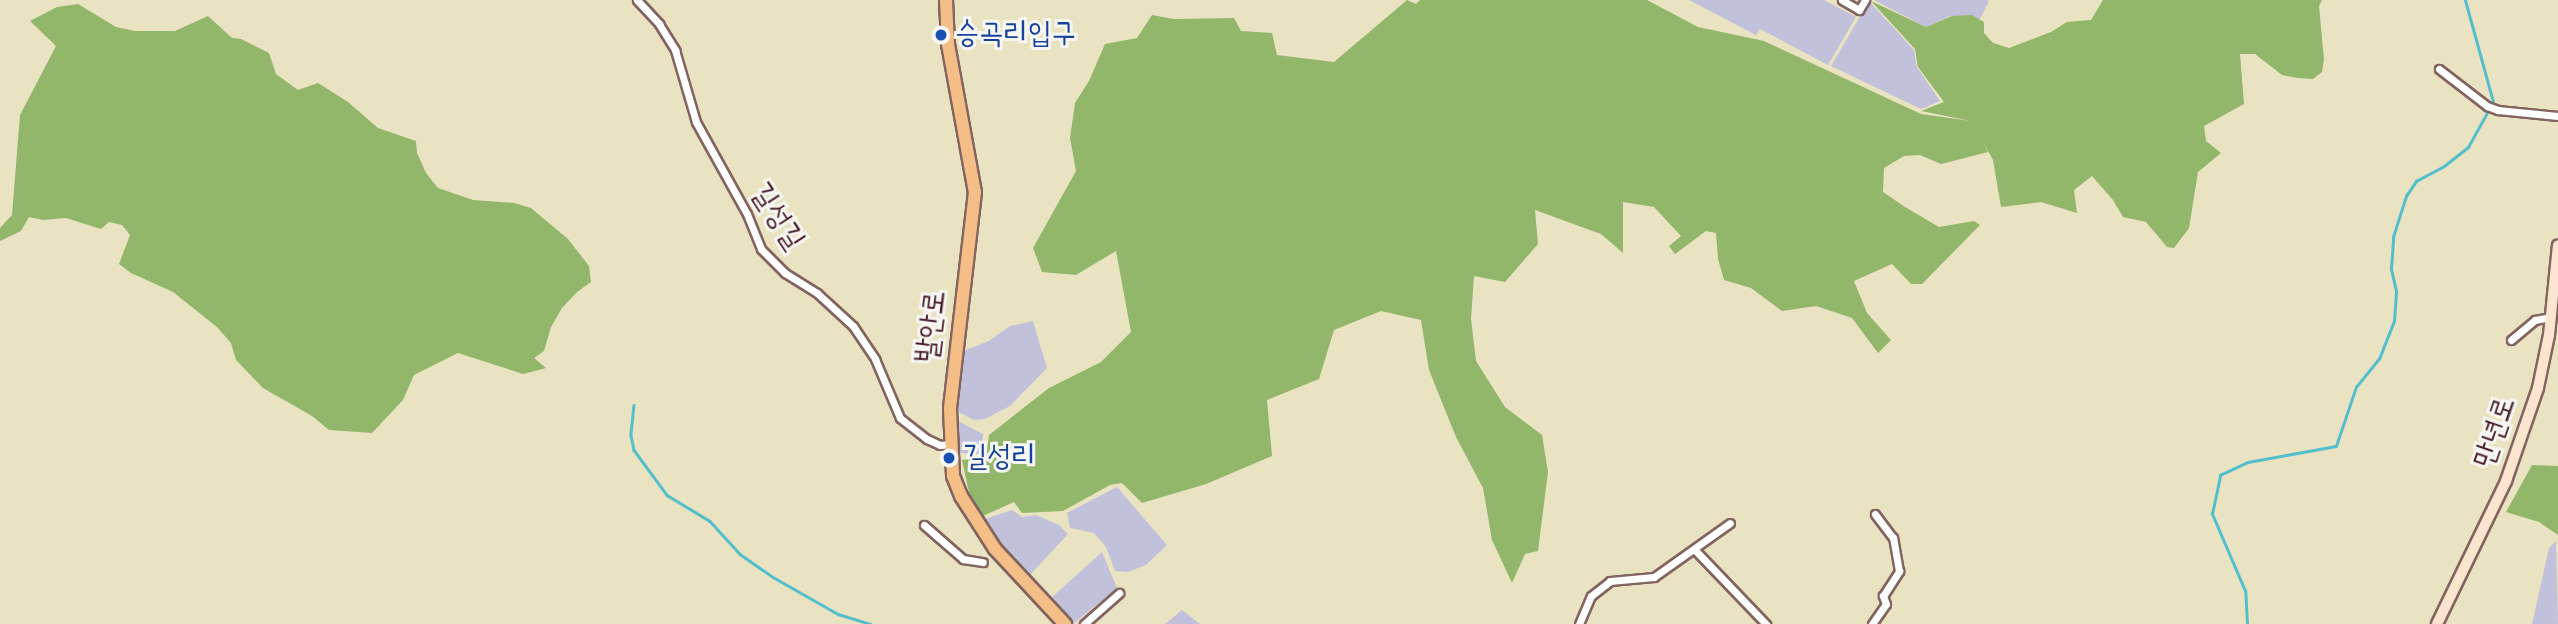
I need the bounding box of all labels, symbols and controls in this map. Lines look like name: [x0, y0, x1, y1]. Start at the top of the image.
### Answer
place label: 승곡리입구: [955, 17, 1076, 53]
marker: 승곡리입구: [933, 27, 949, 43]
street label: 길성길: [741, 177, 811, 257]
street label: 발안로: [911, 289, 955, 365]
street label: 만년로: [2467, 393, 2525, 473]
place label: 길성리: [963, 440, 1035, 476]
marker: 길성리: [941, 450, 957, 466]

